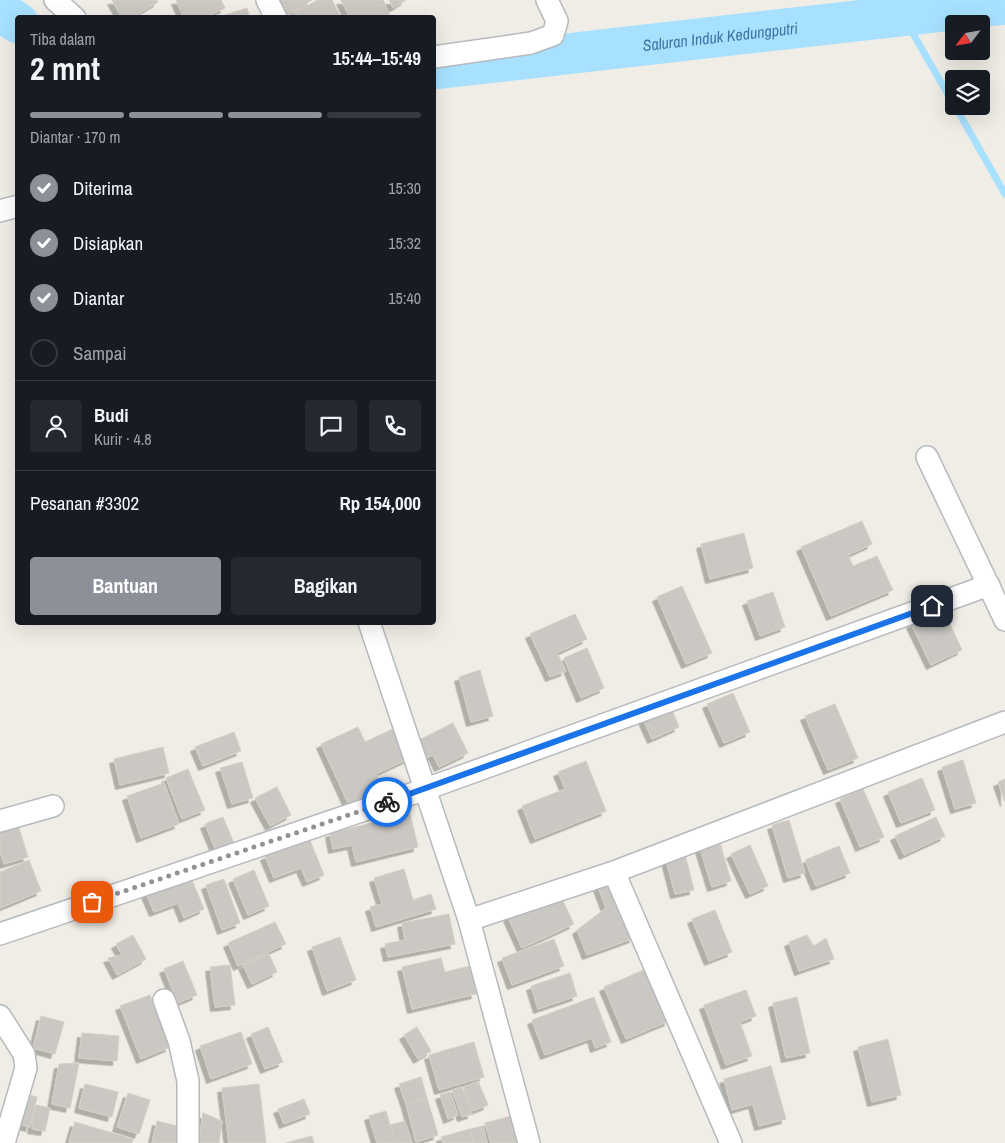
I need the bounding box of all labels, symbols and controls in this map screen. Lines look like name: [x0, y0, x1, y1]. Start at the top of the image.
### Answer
north arrow: [945, 15, 990, 60]
map controls: [945, 15, 990, 115]
water label: Saluran Induk Kedungputri: [641, 17, 799, 56]
text: Tiba dalam: [30, 28, 95, 50]
text: 15:44–15:49: [333, 45, 421, 71]
text: 2 mnt: [30, 47, 100, 90]
button: layers: [945, 70, 990, 115]
text: Diantar · 170 m: [30, 126, 120, 148]
icon: check: [30, 174, 58, 202]
text: Diterima: [73, 175, 133, 201]
text: 15:30: [388, 177, 421, 199]
icon: check: [30, 229, 58, 257]
text: Disiapkan: [73, 230, 143, 256]
text: 15:32: [388, 232, 421, 254]
icon: check: [30, 284, 58, 312]
text: Diantar: [73, 285, 124, 311]
text: 15:40: [388, 287, 421, 309]
text: Sampai: [73, 340, 127, 366]
button: person: [30, 400, 82, 452]
button: chat: [305, 400, 357, 452]
button: phone: [369, 400, 421, 452]
text: Budi: [94, 402, 129, 428]
text: Kurir · 4.8: [94, 428, 152, 450]
text: Pesanan #3302: [30, 490, 139, 516]
text: Rp 154,000: [340, 490, 421, 516]
button: Bantuan: [30, 557, 221, 615]
button: Bagikan: [231, 557, 421, 615]
pin: [911, 585, 953, 627]
icon: home: [918, 592, 946, 620]
courier: [362, 777, 412, 827]
icon: bike: [373, 788, 401, 816]
pin: [71, 881, 113, 923]
icon: bag: [78, 888, 106, 916]

